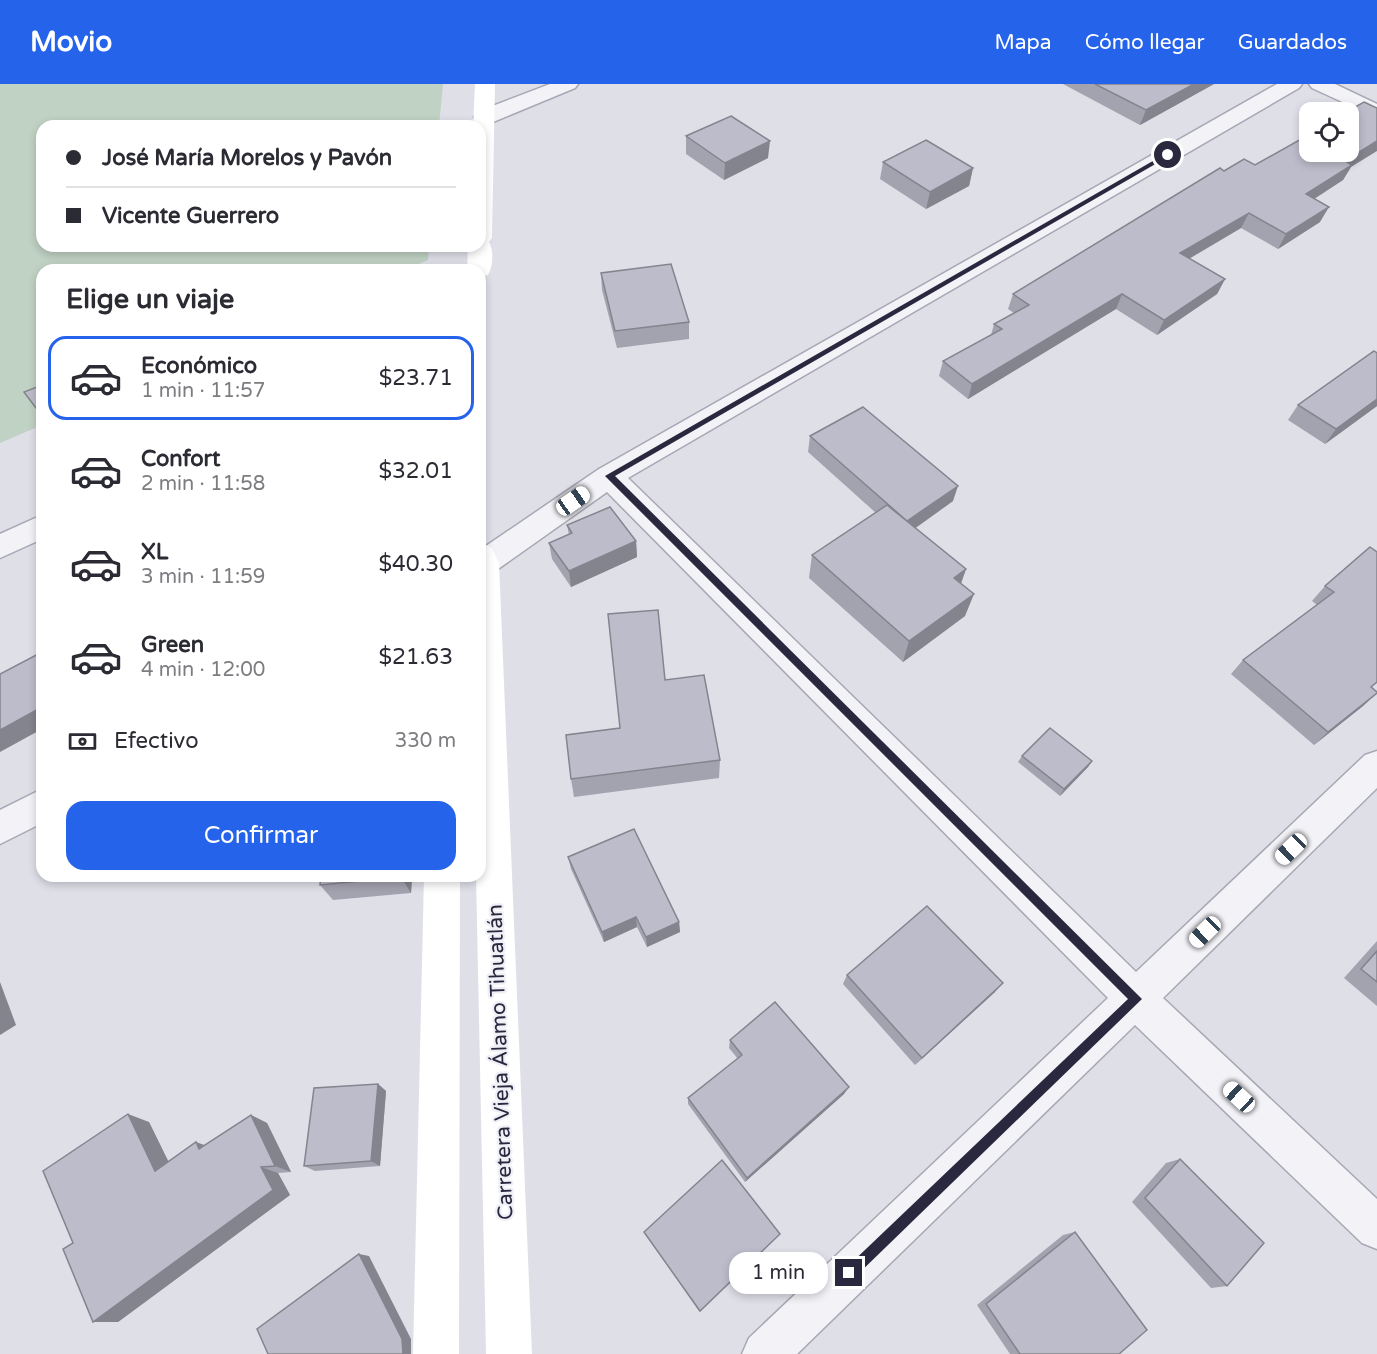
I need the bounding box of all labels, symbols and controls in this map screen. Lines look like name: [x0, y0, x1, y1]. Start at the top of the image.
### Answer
text: Movio: [30, 25, 112, 59]
text: Mapa: [994, 30, 1052, 55]
text: Cómo llegar: [1085, 30, 1205, 55]
text: Guardados: [1238, 30, 1347, 55]
map controls: [1299, 102, 1359, 162]
button: locate: [1299, 102, 1359, 162]
route start: [1154, 141, 1181, 168]
text: José María Morelos y Pavón: [102, 145, 392, 171]
text: Vicente Guerrero: [102, 203, 279, 229]
text: Elige un viaje: [66, 283, 234, 316]
icon: car: [69, 351, 123, 405]
text: Económico: [141, 353, 257, 379]
text: $23.71: [379, 365, 453, 391]
text: 1 min · 11:57: [141, 379, 265, 403]
icon: car: [69, 444, 123, 498]
text: Confort: [141, 446, 220, 472]
text: $32.01: [378, 458, 453, 484]
text: 2 min · 11:58: [141, 472, 265, 496]
car: [553, 483, 593, 519]
icon: car: [69, 537, 123, 591]
text: XL: [141, 539, 168, 565]
text: $40.30: [378, 551, 453, 577]
text: 3 min · 11:59: [141, 565, 265, 589]
icon: car: [69, 630, 123, 684]
text: Green: [141, 632, 204, 658]
text: $21.63: [378, 644, 453, 670]
text: 4 min · 12:00: [141, 658, 265, 682]
icon: cash: [66, 725, 99, 758]
text: Efectivo: [114, 728, 199, 754]
text: 330 m: [395, 729, 456, 753]
button: Confirmar: [66, 801, 456, 870]
car: [1272, 830, 1310, 868]
street label: Carretera Vieja Álamo Tihuatlán: [482, 904, 519, 1220]
car: [1186, 913, 1224, 951]
car: [1220, 1078, 1258, 1116]
callout: 1 min: [729, 1252, 828, 1294]
route end: [835, 1259, 862, 1286]
text: 1 min: [752, 1261, 805, 1285]

